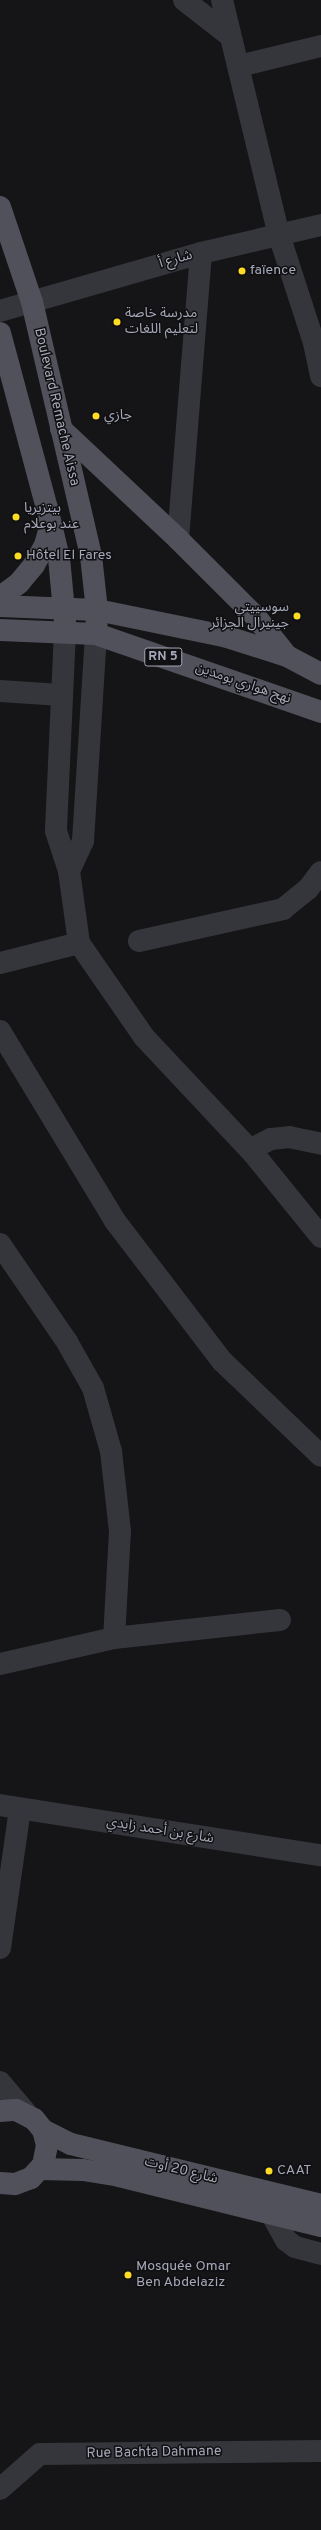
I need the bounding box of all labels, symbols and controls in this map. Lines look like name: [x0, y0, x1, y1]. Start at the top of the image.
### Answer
street label: شارع أ: [157, 247, 195, 273]
place label: faïence: [250, 263, 296, 279]
marker: faïence: [237, 266, 247, 276]
place label: مدرسة خاصة لتعليم اللغات: [125, 306, 198, 338]
marker: مدرسة خاصة لتعليم اللغات: [112, 317, 122, 327]
street label: Boulevard Remache Aissa: [30, 326, 82, 488]
place label: جازي: [104, 408, 132, 424]
marker: جازي: [91, 411, 101, 421]
place label: بيتزيريا عند بوعلام: [24, 501, 79, 534]
marker: بيتزيريا عند بوعلام: [11, 512, 21, 522]
place label: Hôtel El Fares: [26, 548, 112, 564]
marker: Hôtel El Fares: [13, 551, 23, 561]
place label: سوسييتي جينيرال الجزائر: [210, 600, 289, 632]
marker: سوسييتي جينيرال الجزائر: [292, 611, 302, 621]
road number: RN 5: [144, 646, 182, 668]
street label: نهج هواري بومدين: [193, 660, 293, 708]
street label: شارع بن أحمد زايدي: [105, 1814, 215, 1848]
street label: شارع 20 أوت: [143, 2154, 219, 2188]
place label: CAAT: [277, 2163, 311, 2179]
marker: CAAT: [264, 2166, 274, 2176]
place label: Mosquée Omar Ben Abdelaziz: [136, 2259, 231, 2292]
marker: Mosquée Omar Ben Abdelaziz: [123, 2270, 133, 2280]
street label: Rue Bachta Dahmane: [86, 2443, 222, 2463]

